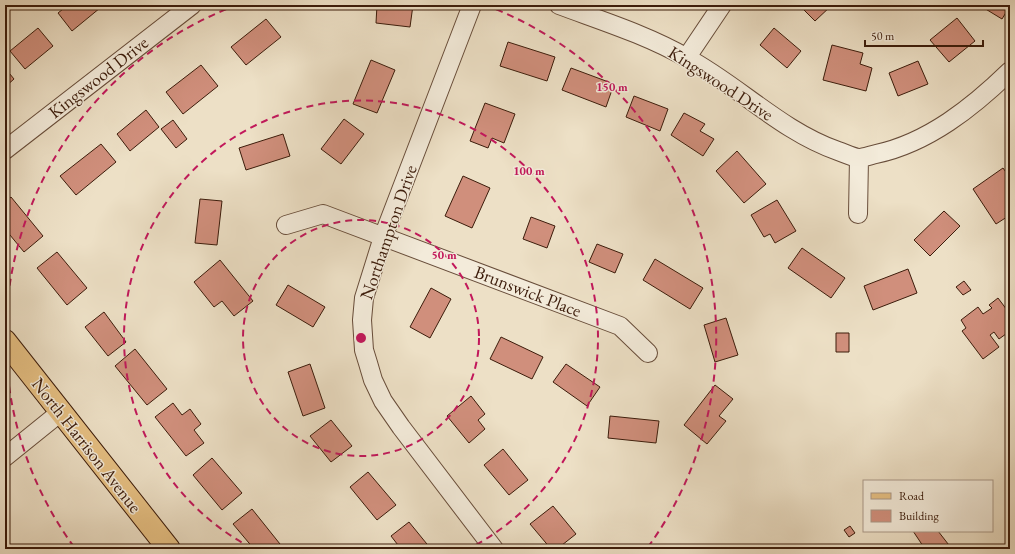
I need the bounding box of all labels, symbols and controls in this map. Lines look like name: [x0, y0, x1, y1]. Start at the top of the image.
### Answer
scale bar: [865, 22, 983, 48]
text: 50 m: [871, 28, 895, 44]
street label: Kingswood Drive: [43, 31, 153, 123]
street label: Kingswood Drive: [664, 40, 778, 126]
text: 150 m: [596, 79, 628, 95]
street label: Northampton Drive: [354, 162, 422, 302]
text: 100 m: [513, 163, 545, 179]
text: 50 m: [431, 247, 457, 263]
street label: Brunswick Place: [471, 260, 585, 322]
centre of rings: [354, 331, 368, 345]
street label: North Harrison Avenue: [27, 373, 147, 517]
legend: [863, 480, 993, 532]
text: Road: [899, 488, 925, 504]
text: Building: [899, 508, 940, 524]

